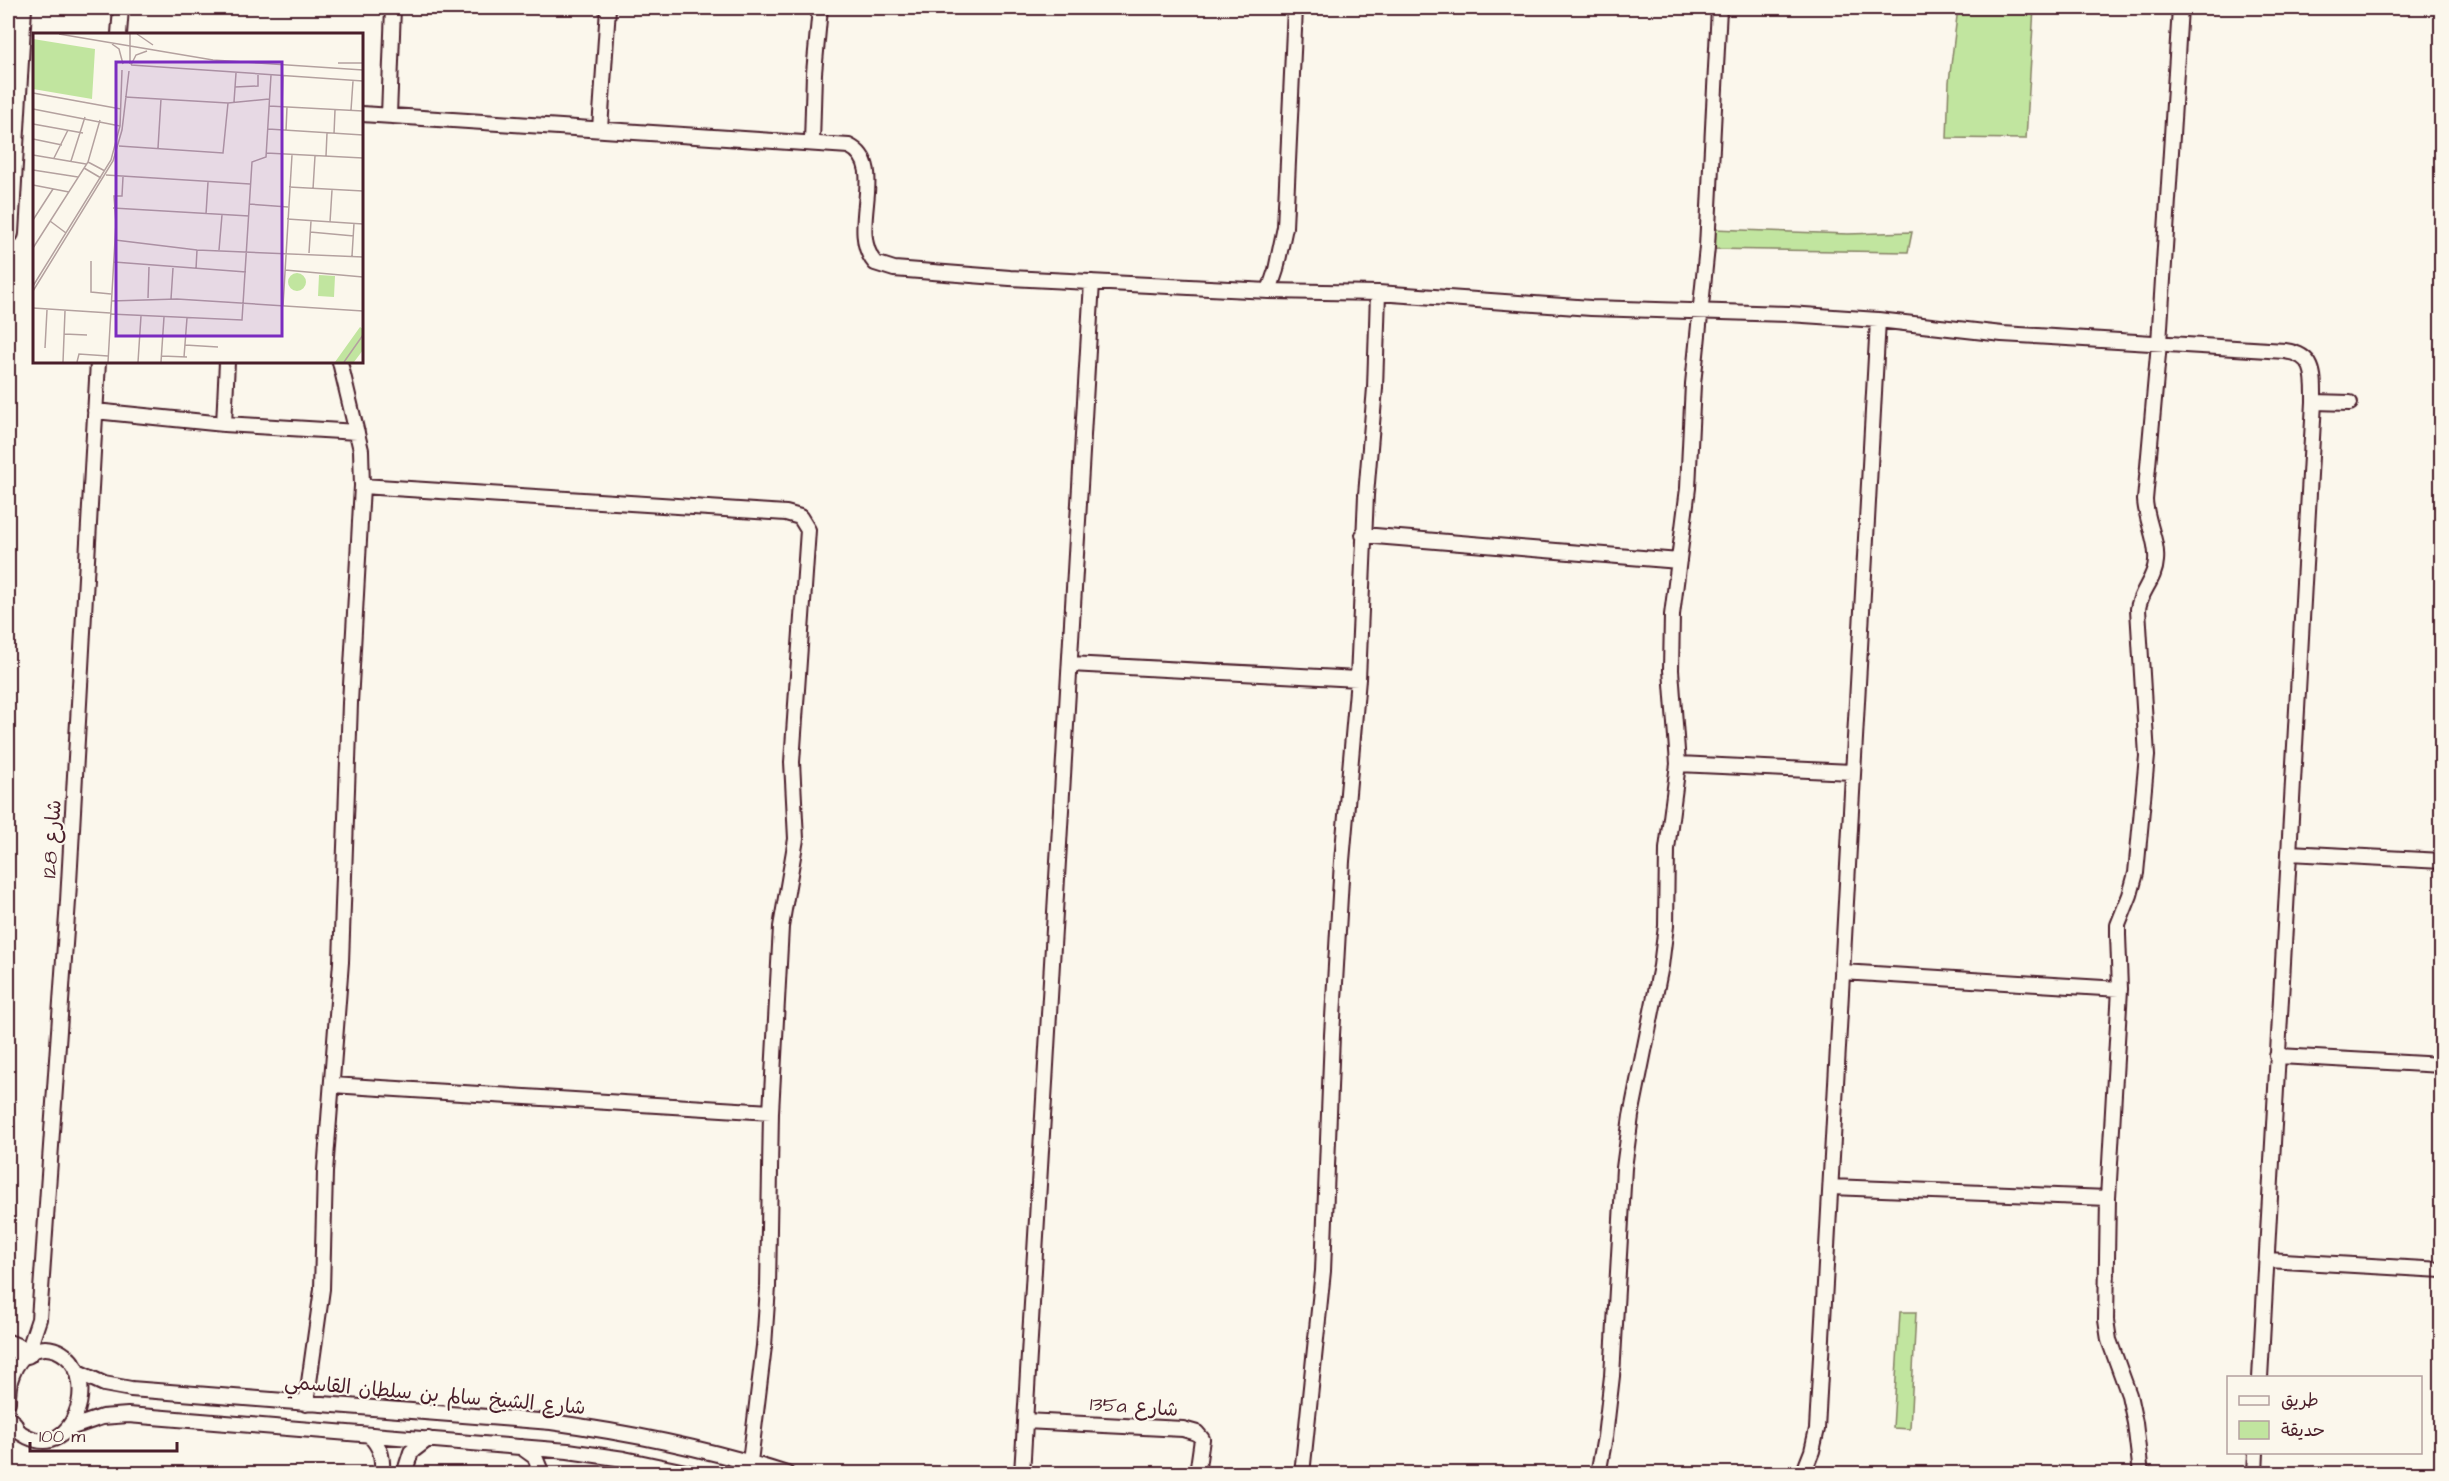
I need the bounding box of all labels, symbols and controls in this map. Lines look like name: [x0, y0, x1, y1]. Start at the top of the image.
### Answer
inset map: [33, 33, 363, 363]
street label: شارع 128: [35, 799, 69, 879]
street label: شارع الشيخ سالم بن سلطان القاسمي: [283, 1368, 587, 1425]
legend: [2227, 1376, 2422, 1454]
text: طريق: [2281, 1388, 2319, 1413]
street label: 135a شارع: [1089, 1390, 1179, 1424]
scale bar: [30, 1415, 177, 1453]
text: حديقة: [2281, 1418, 2325, 1443]
text: 100 m: [39, 1424, 85, 1449]

